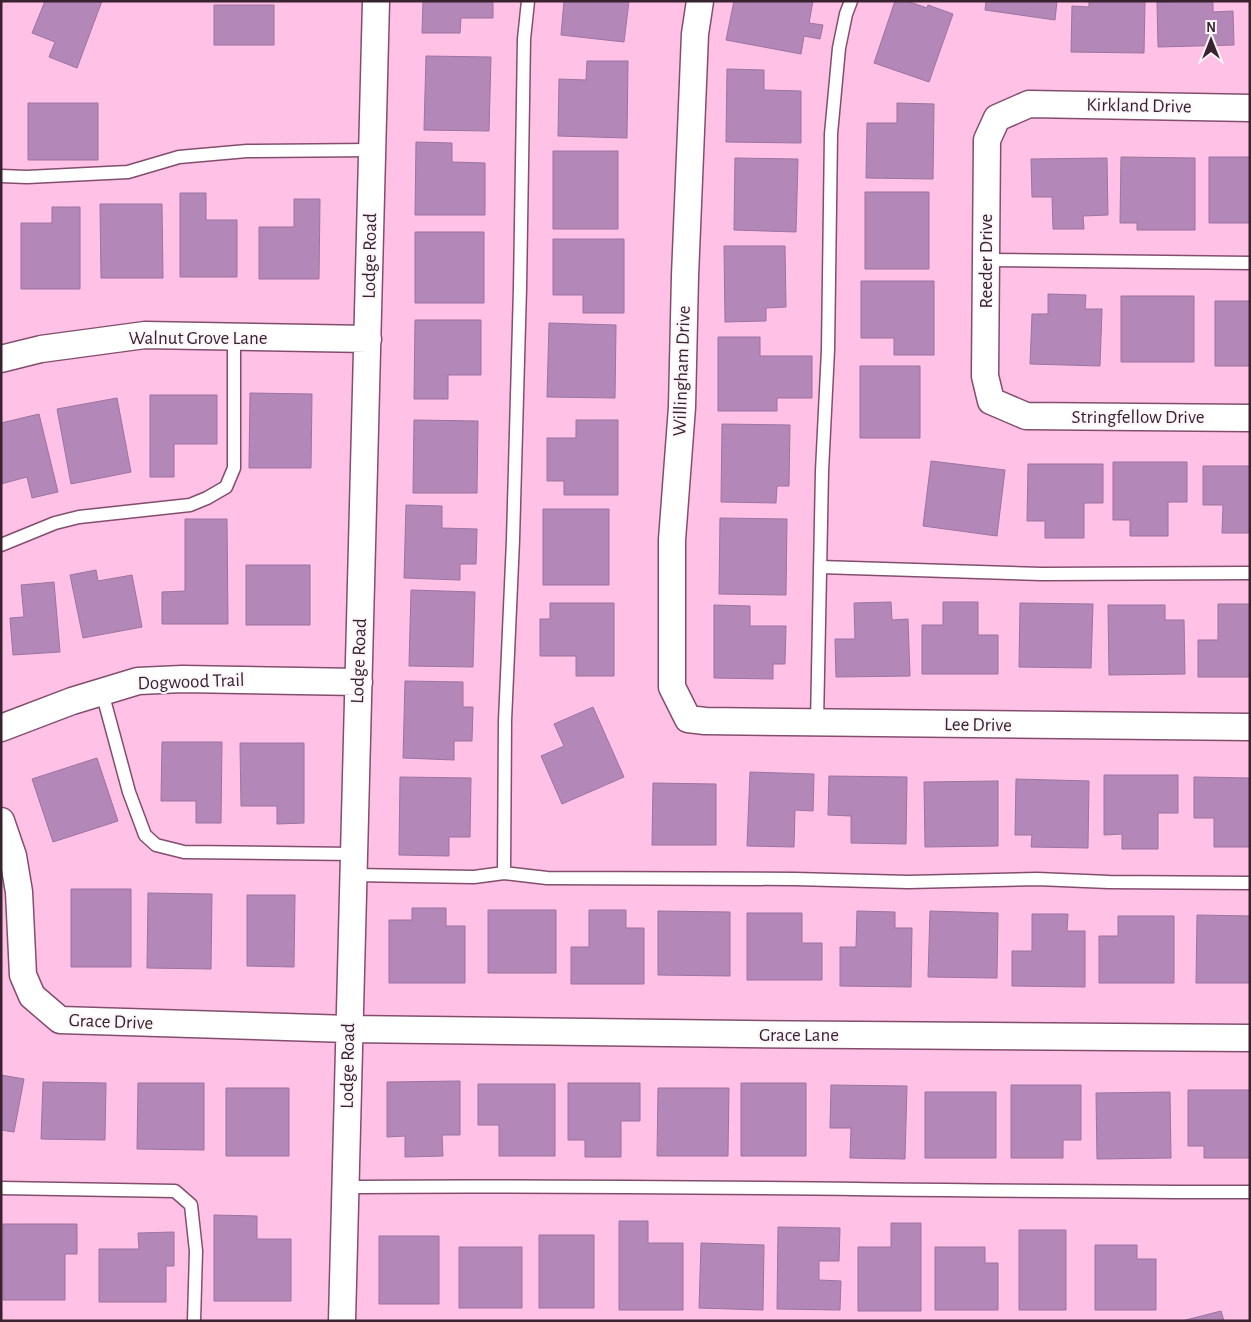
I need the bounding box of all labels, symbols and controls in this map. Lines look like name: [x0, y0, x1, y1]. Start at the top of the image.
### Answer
north arrow: [1186, 15, 1236, 65]
text: N: [1206, 21, 1216, 35]
street label: Kirkland Drive: [1086, 96, 1192, 116]
street label: Lodge Road: [360, 213, 380, 299]
street label: Reeder Drive: [977, 214, 996, 308]
street label: Willingham Drive: [670, 305, 694, 437]
street label: Walnut Grove Lane: [128, 329, 268, 348]
street label: Stringfellow Drive: [1072, 408, 1204, 427]
street label: Lodge Road: [348, 618, 370, 704]
street label: Dogwood Trail: [137, 671, 245, 693]
street label: Lee Drive: [944, 715, 1012, 735]
street label: Grace Drive: [68, 1011, 154, 1033]
street label: Lodge Road: [338, 1023, 358, 1109]
street label: Grace Lane: [759, 1026, 839, 1045]

